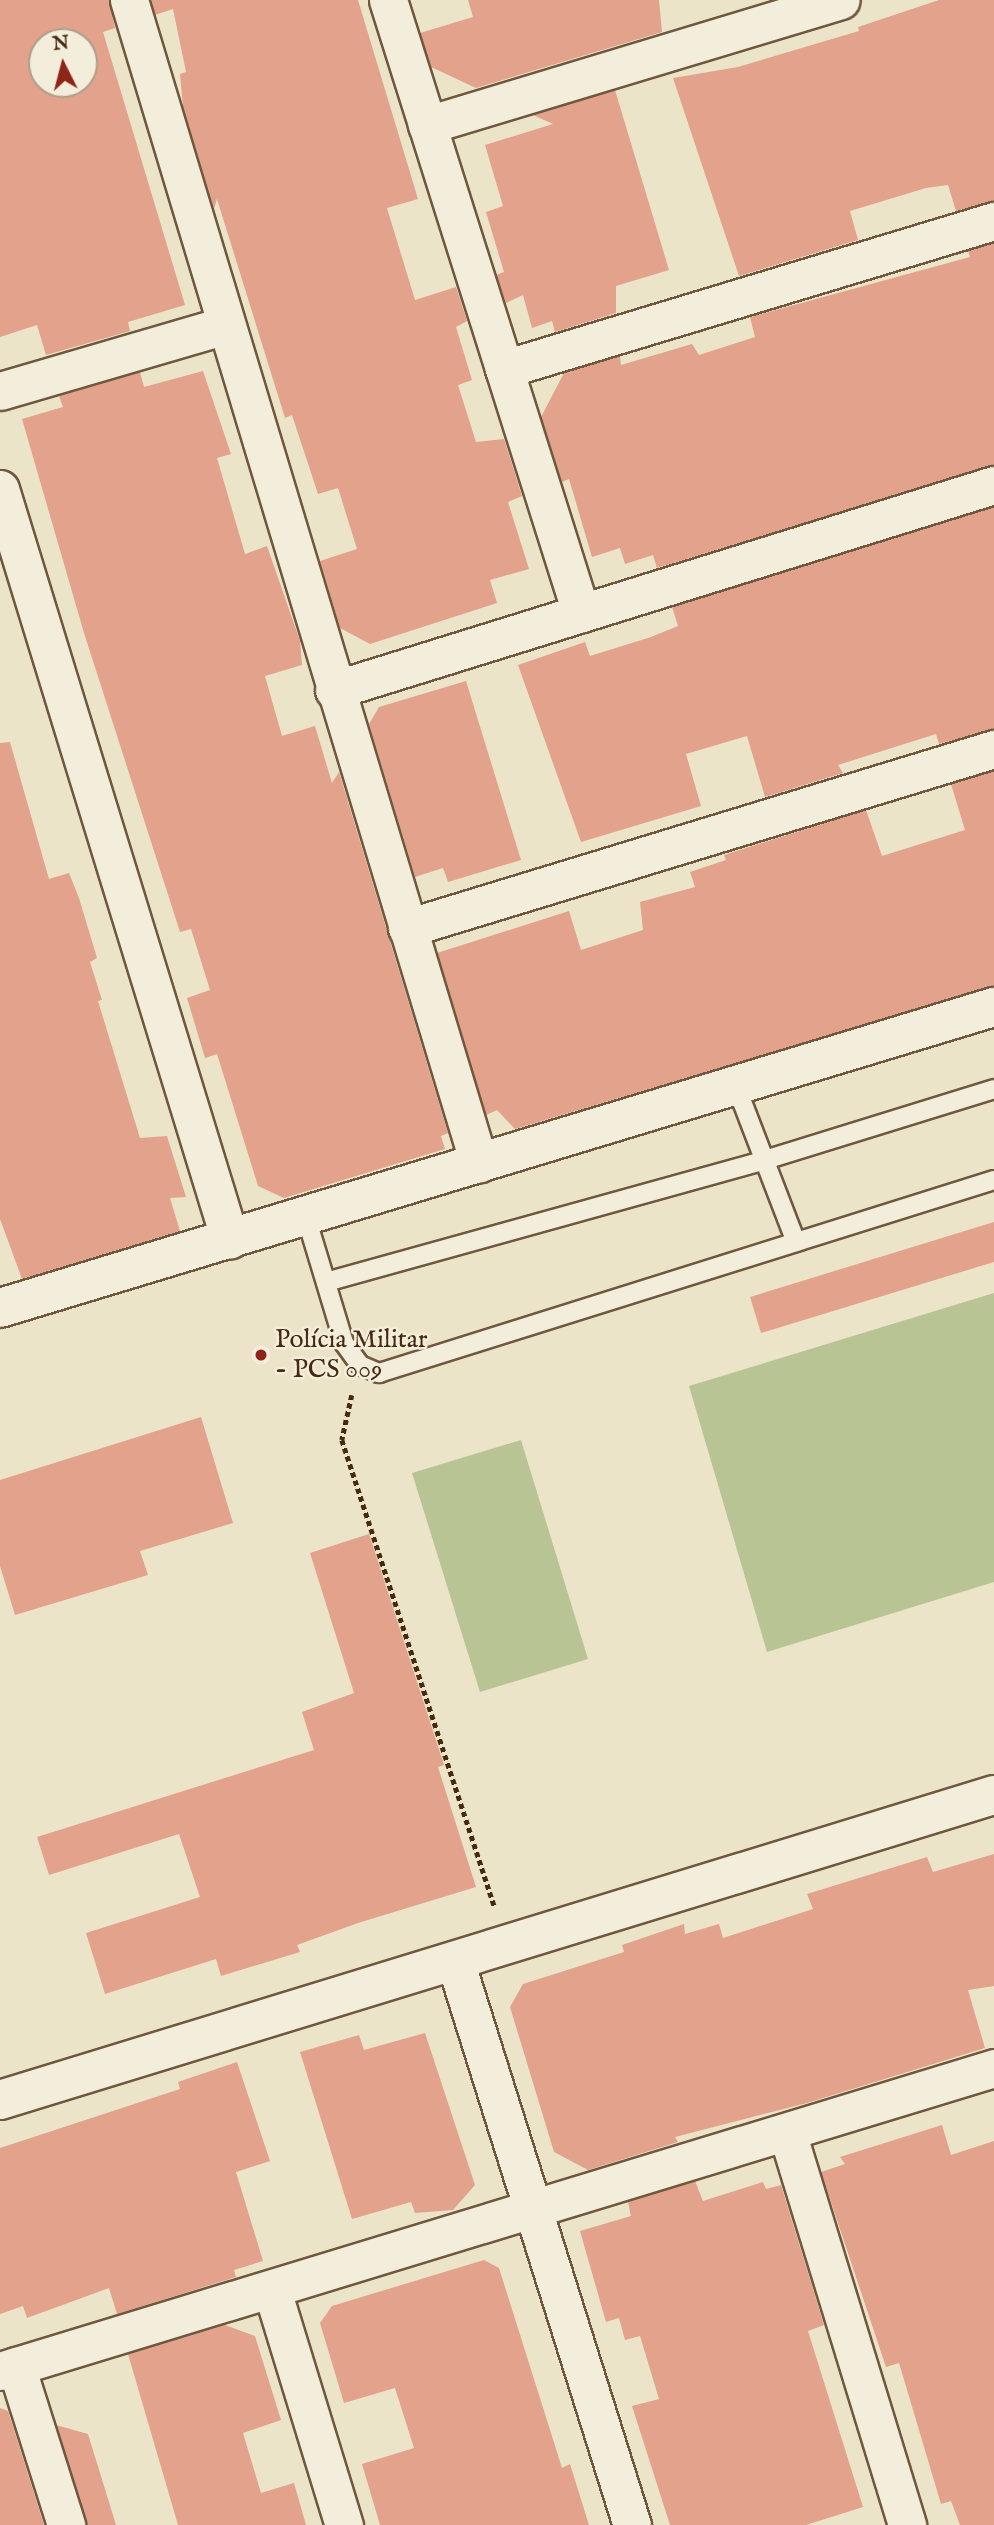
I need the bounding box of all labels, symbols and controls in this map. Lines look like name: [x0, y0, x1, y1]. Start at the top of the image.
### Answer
north arrow: [28, 28, 98, 98]
text: N: [52, 31, 70, 57]
place label: Polícia Militar - PCS 009: [275, 1324, 428, 1386]
marker: Polícia Militar - PCS 009: [253, 1347, 269, 1363]

